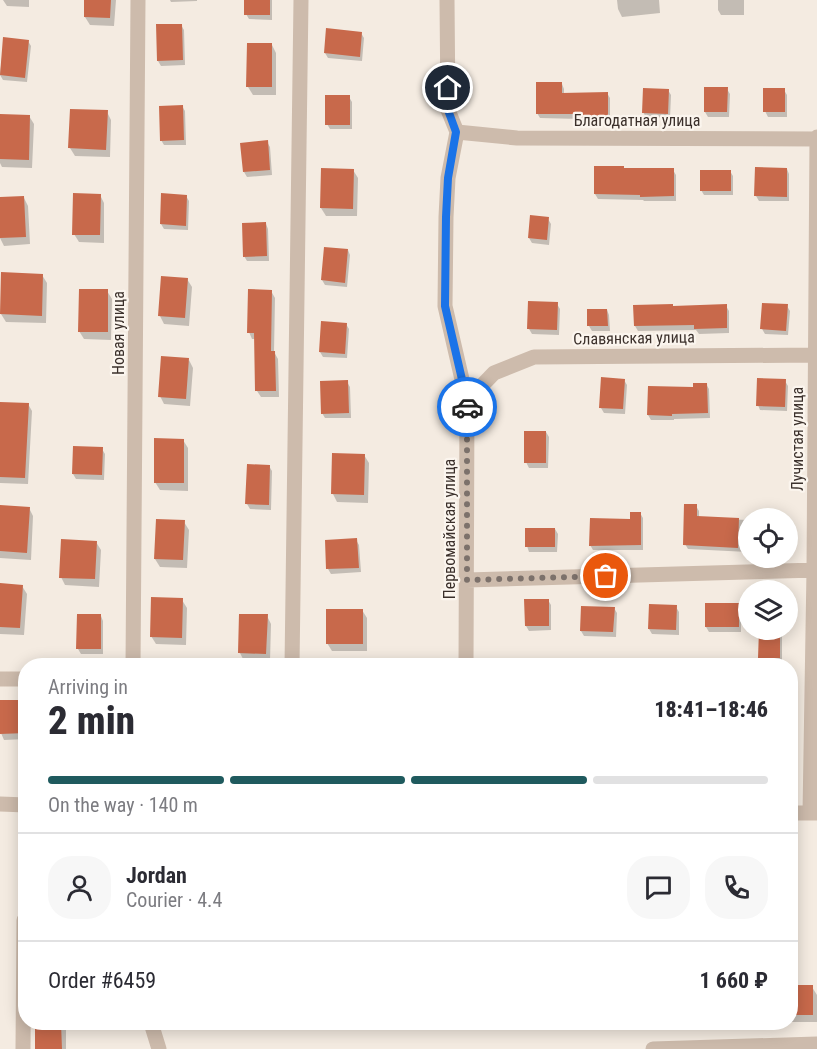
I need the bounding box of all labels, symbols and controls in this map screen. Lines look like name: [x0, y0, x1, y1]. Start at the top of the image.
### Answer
pin: [422, 62, 473, 113]
icon: home: [431, 71, 464, 104]
street label: Благодатная улица: [574, 111, 700, 130]
street label: Новая улица: [109, 291, 128, 375]
street label: Славянская улица: [573, 327, 695, 349]
courier: [437, 377, 497, 437]
street label: Лучистая улица: [788, 387, 807, 491]
icon: car: [451, 391, 484, 424]
street label: Первомайская улица: [440, 459, 459, 599]
map controls: [738, 508, 798, 640]
button: locate: [738, 508, 798, 568]
pin: [580, 550, 631, 601]
icon: bag: [589, 559, 622, 592]
button: layers: [738, 580, 798, 640]
text: Arriving in: [48, 675, 128, 699]
text: 18:41–18:46: [654, 697, 768, 722]
text: 2 min: [48, 698, 135, 744]
text: On the way · 140 m: [48, 793, 198, 817]
button: person: [48, 856, 111, 919]
button: chat: [627, 856, 690, 919]
button: phone: [705, 856, 768, 919]
text: Jordan: [126, 863, 187, 888]
text: Courier · 4.4: [126, 888, 222, 912]
text: Order #6459: [48, 968, 156, 993]
text: 1 660 ₽: [700, 968, 768, 993]

